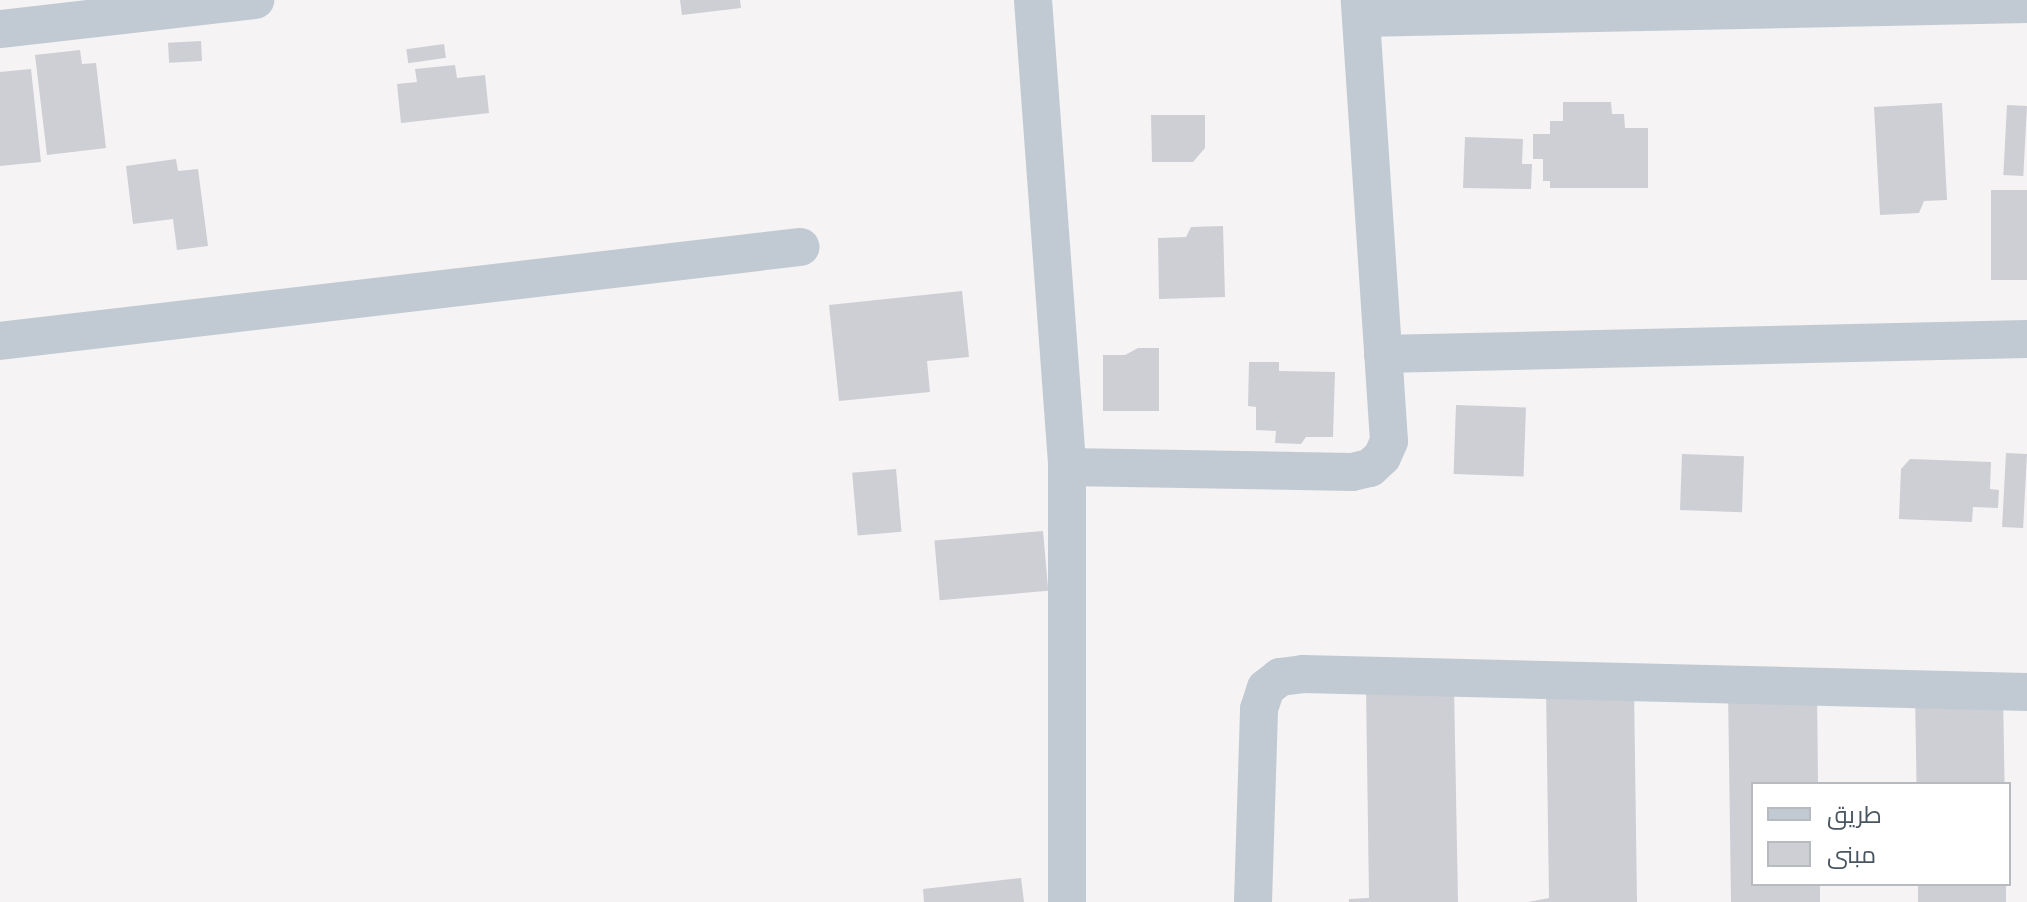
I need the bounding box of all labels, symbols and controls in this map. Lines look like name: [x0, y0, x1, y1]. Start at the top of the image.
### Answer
legend: [1751, 782, 2011, 886]
text: طريق: [1827, 801, 1882, 828]
text: مبنى: [1827, 841, 1876, 868]

